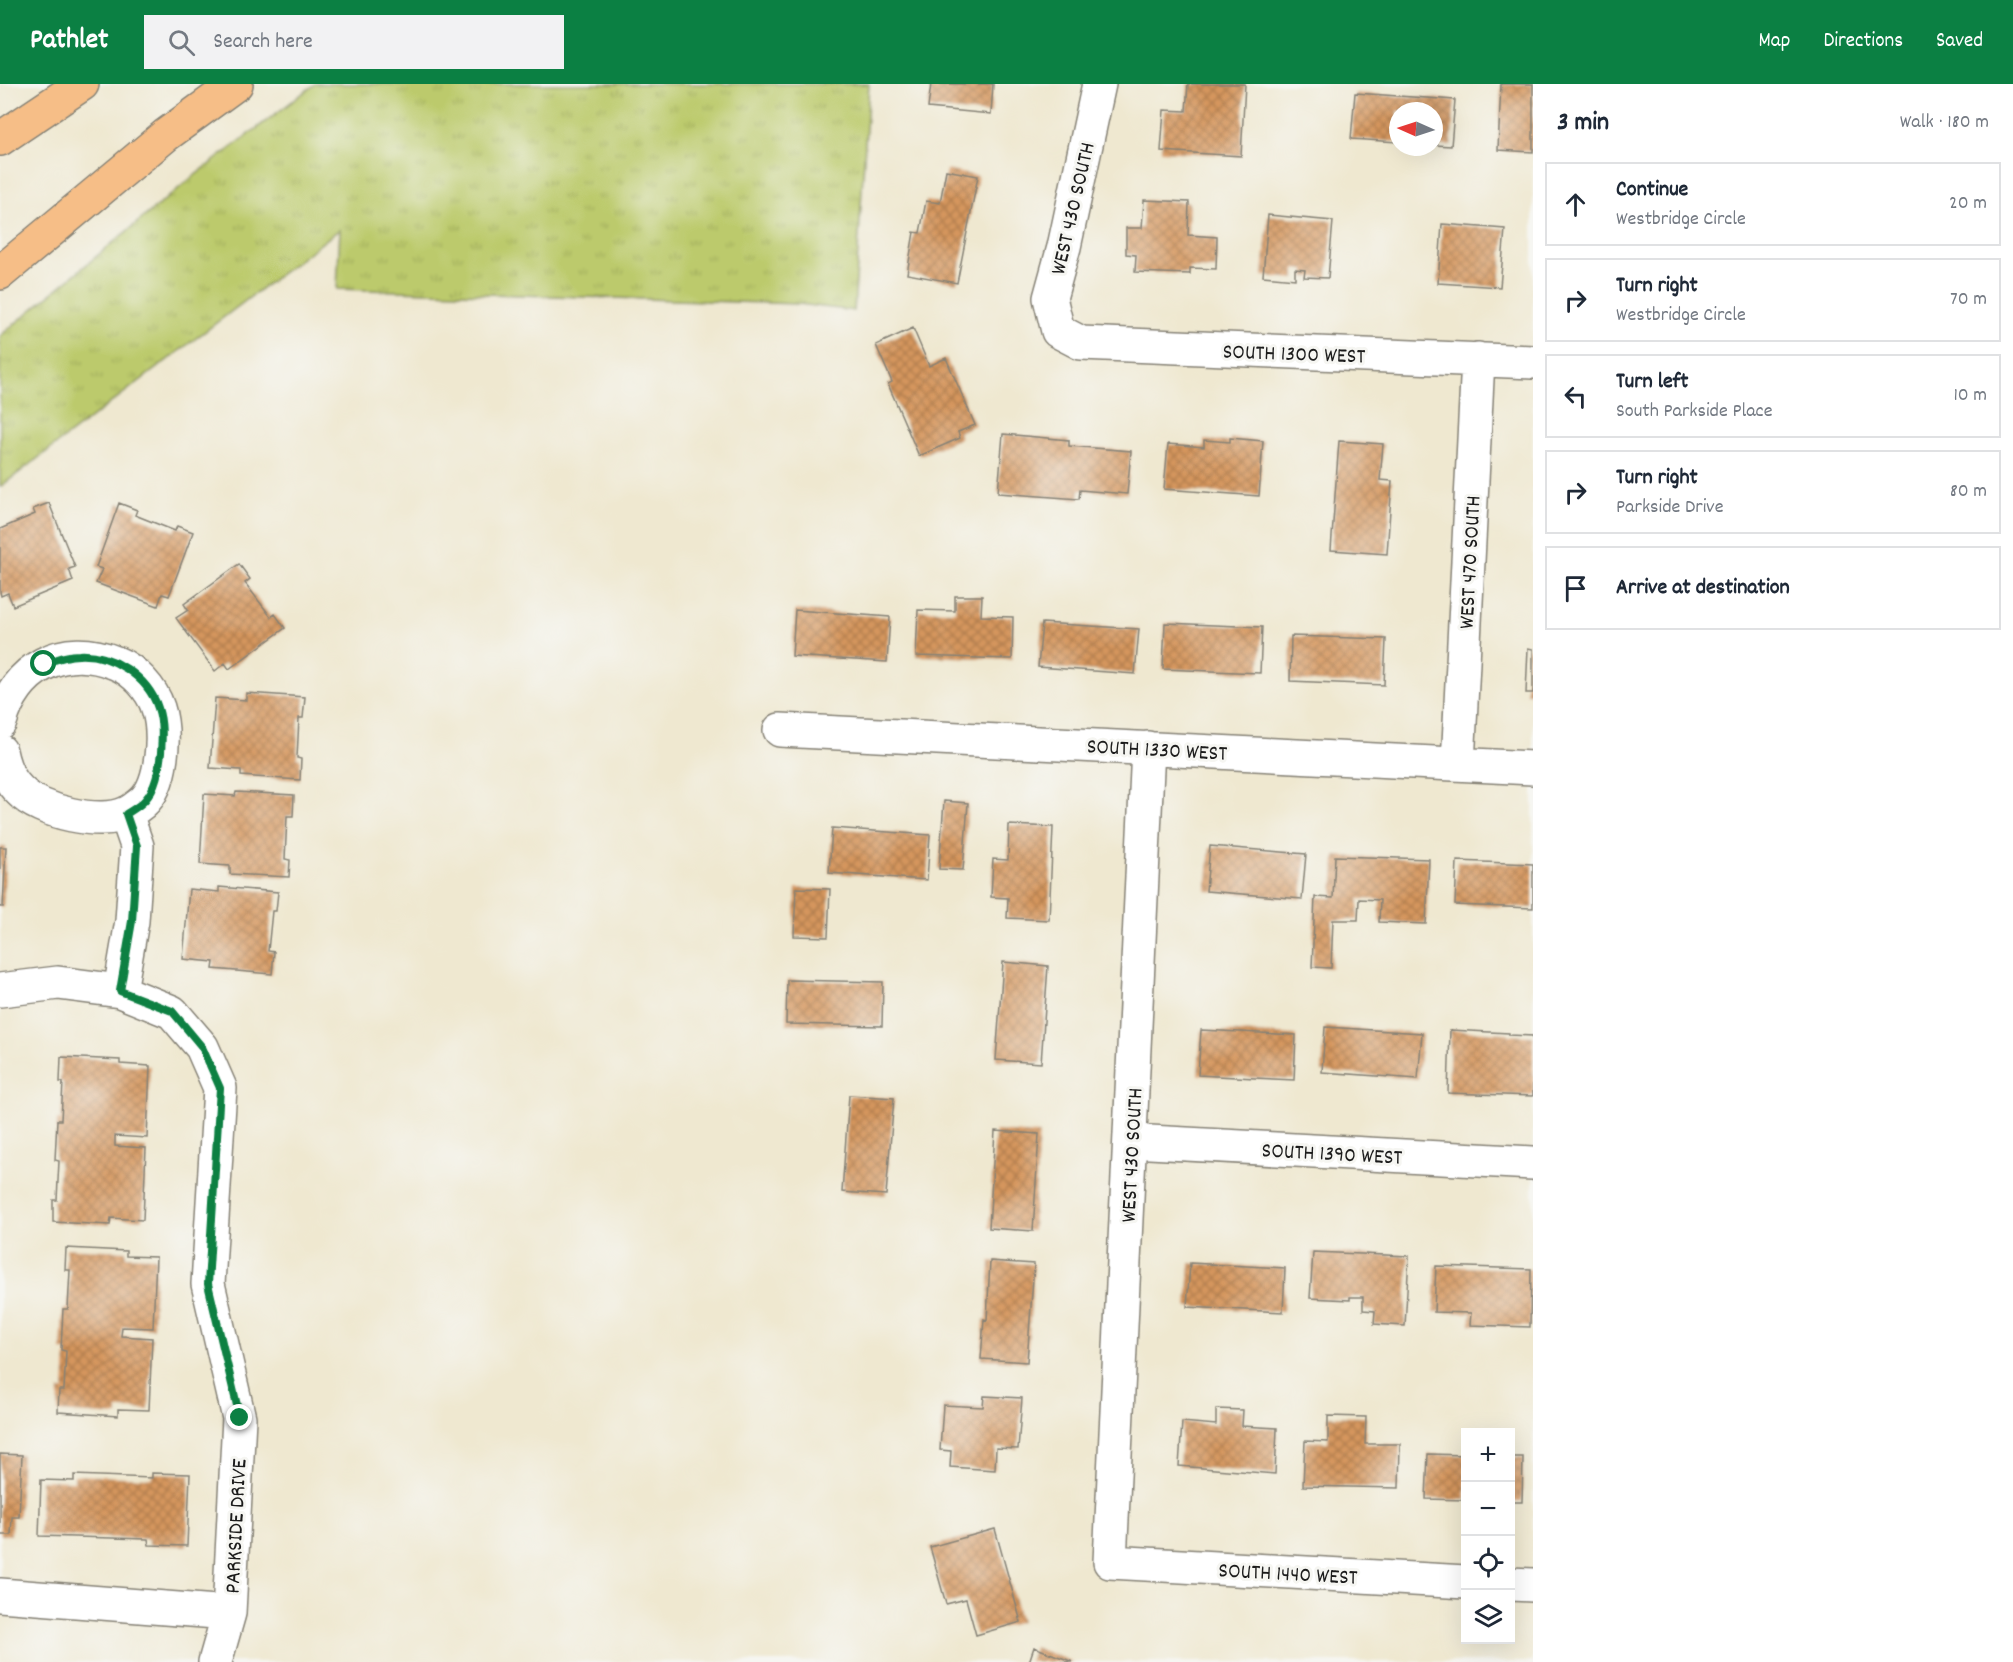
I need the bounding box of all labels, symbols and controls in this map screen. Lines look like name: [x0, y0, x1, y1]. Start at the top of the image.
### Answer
search box: [144, 15, 564, 69]
text: Pathlet: [30, 22, 108, 62]
icon: search: [165, 26, 198, 59]
text: Search here: [213, 27, 313, 58]
text: Map: [1759, 27, 1790, 57]
text: Directions: [1823, 27, 1903, 57]
text: Saved: [1936, 27, 1983, 57]
north arrow: [1389, 102, 1443, 156]
text: 3 min: [1557, 105, 1609, 142]
text: Walk · 180 m: [1900, 109, 1989, 137]
street label: WEST 430 SOUTH: [1044, 139, 1105, 278]
text: Continue: [1616, 175, 1688, 206]
icon: ahead: [1559, 188, 1592, 221]
text: 20 m: [1949, 190, 1987, 218]
text: Westbridge Circle: [1616, 206, 1746, 234]
text: Turn right: [1616, 271, 1698, 302]
icon: right: [1559, 284, 1592, 317]
text: 70 m: [1950, 286, 1987, 314]
text: Westbridge Circle: [1616, 302, 1746, 330]
street label: SOUTH 1300 WEST: [1222, 338, 1366, 373]
text: Turn left: [1616, 367, 1688, 398]
icon: left: [1559, 380, 1592, 413]
text: 10 m: [1953, 382, 1987, 410]
text: South Parkside Place: [1616, 398, 1772, 426]
text: Turn right: [1616, 463, 1698, 494]
icon: right: [1559, 476, 1592, 509]
text: 80 m: [1950, 478, 1987, 506]
text: Parkside Drive: [1616, 494, 1723, 522]
street label: WEST 470 SOUTH: [1453, 495, 1490, 630]
icon: arrive: [1559, 572, 1592, 605]
text: Arrive at destination: [1616, 573, 1790, 604]
route start: [30, 650, 56, 676]
street label: SOUTH 1330 WEST: [1086, 732, 1228, 771]
street label: WEST 430 SOUTH: [1114, 1087, 1153, 1223]
street label: SOUTH 1390 WEST: [1261, 1136, 1403, 1175]
route end: [226, 1404, 252, 1430]
map controls: [1461, 1428, 1515, 1644]
button: +: [1461, 1428, 1515, 1482]
street label: PARKSIDE DRIVE: [218, 1458, 257, 1595]
button: −: [1461, 1482, 1515, 1536]
button: locate: [1461, 1536, 1515, 1590]
street label: SOUTH 1440 WEST: [1217, 1556, 1358, 1595]
button: layers: [1461, 1590, 1515, 1644]

